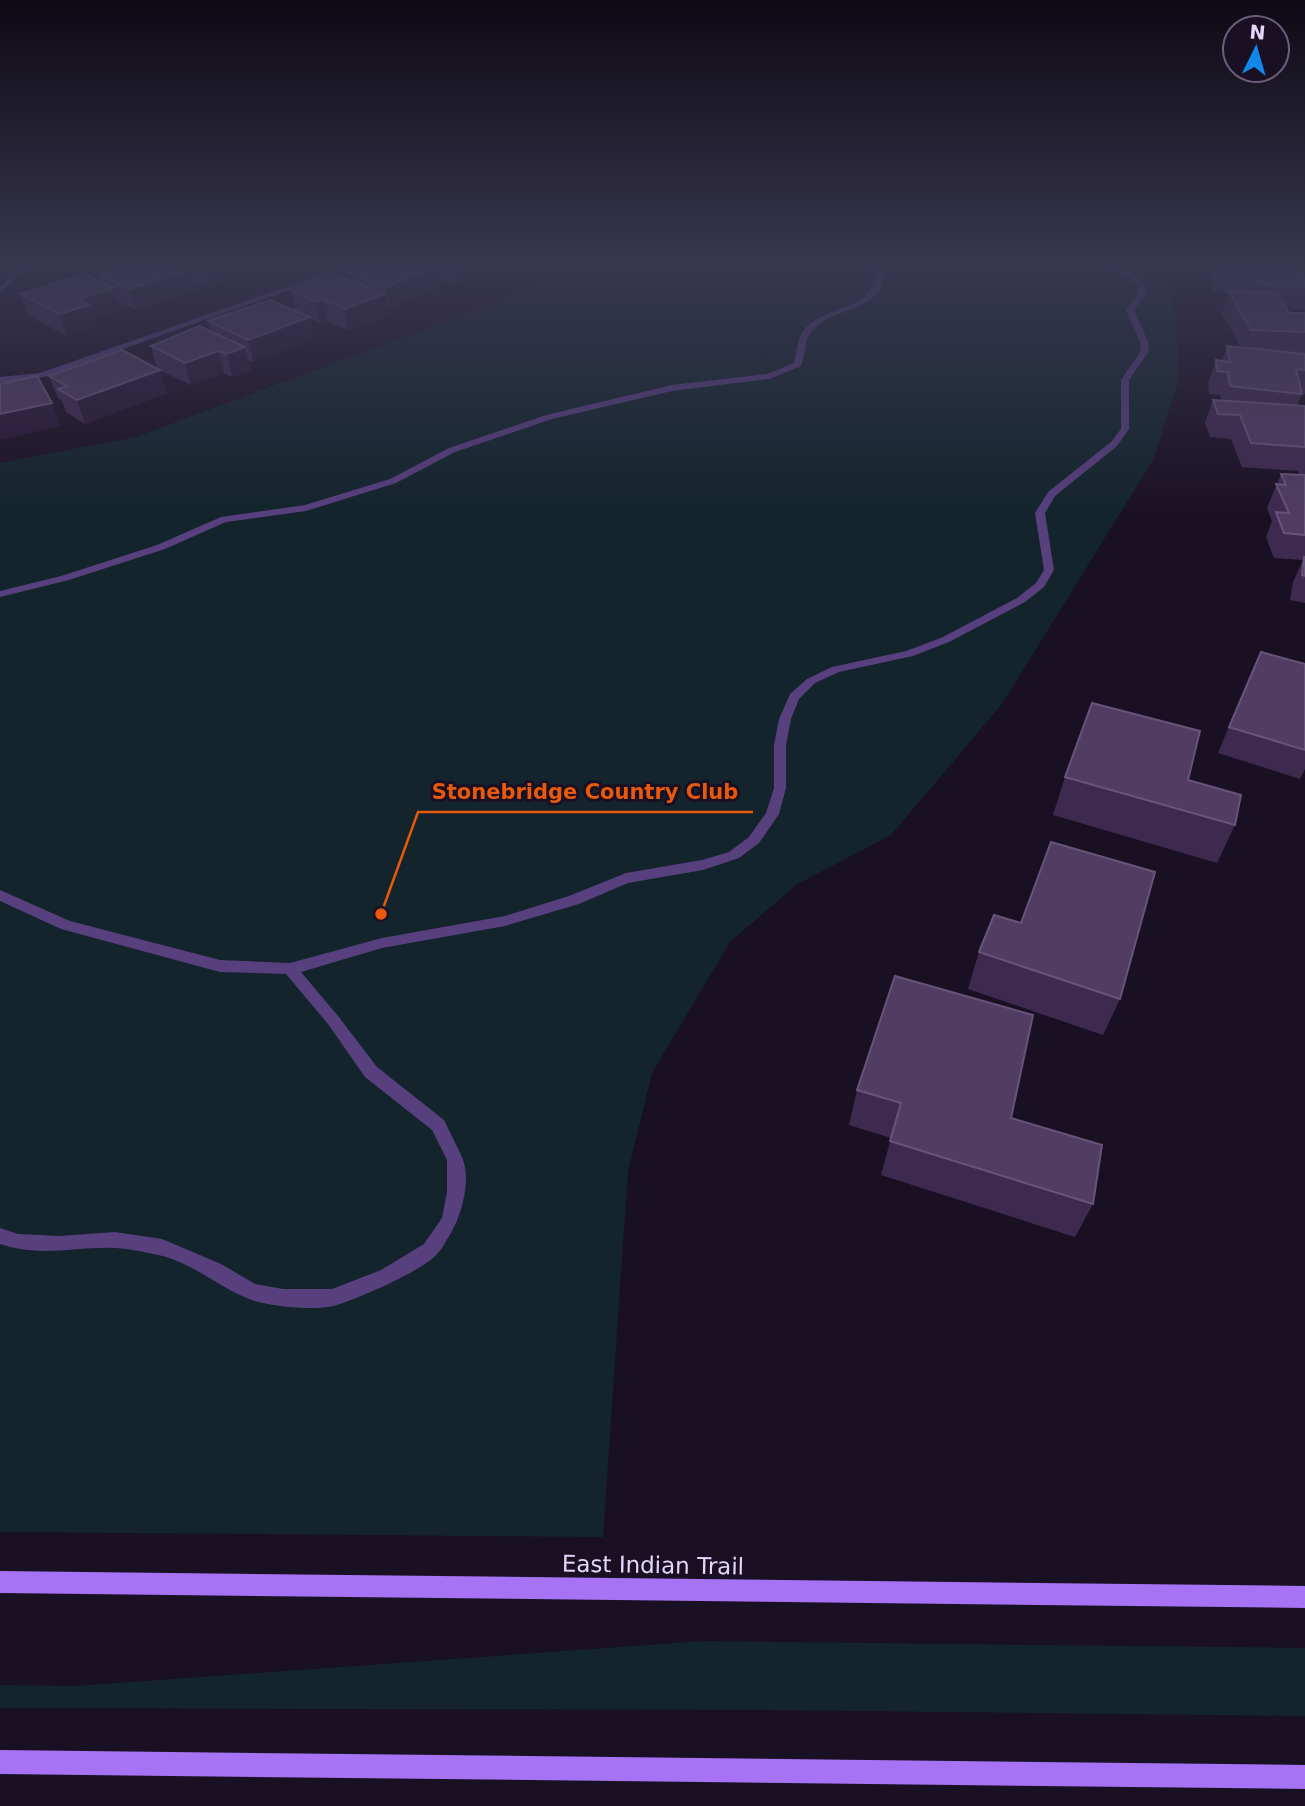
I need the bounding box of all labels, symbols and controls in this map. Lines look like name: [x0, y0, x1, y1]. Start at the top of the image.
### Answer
north arrow: [1221, 14, 1291, 84]
text: N: [1249, 20, 1266, 44]
callout: Stonebridge Country Club: [418, 770, 753, 812]
text: Stonebridge Country Club: [432, 780, 738, 804]
street label: East Indian Trail: [562, 1550, 744, 1580]

